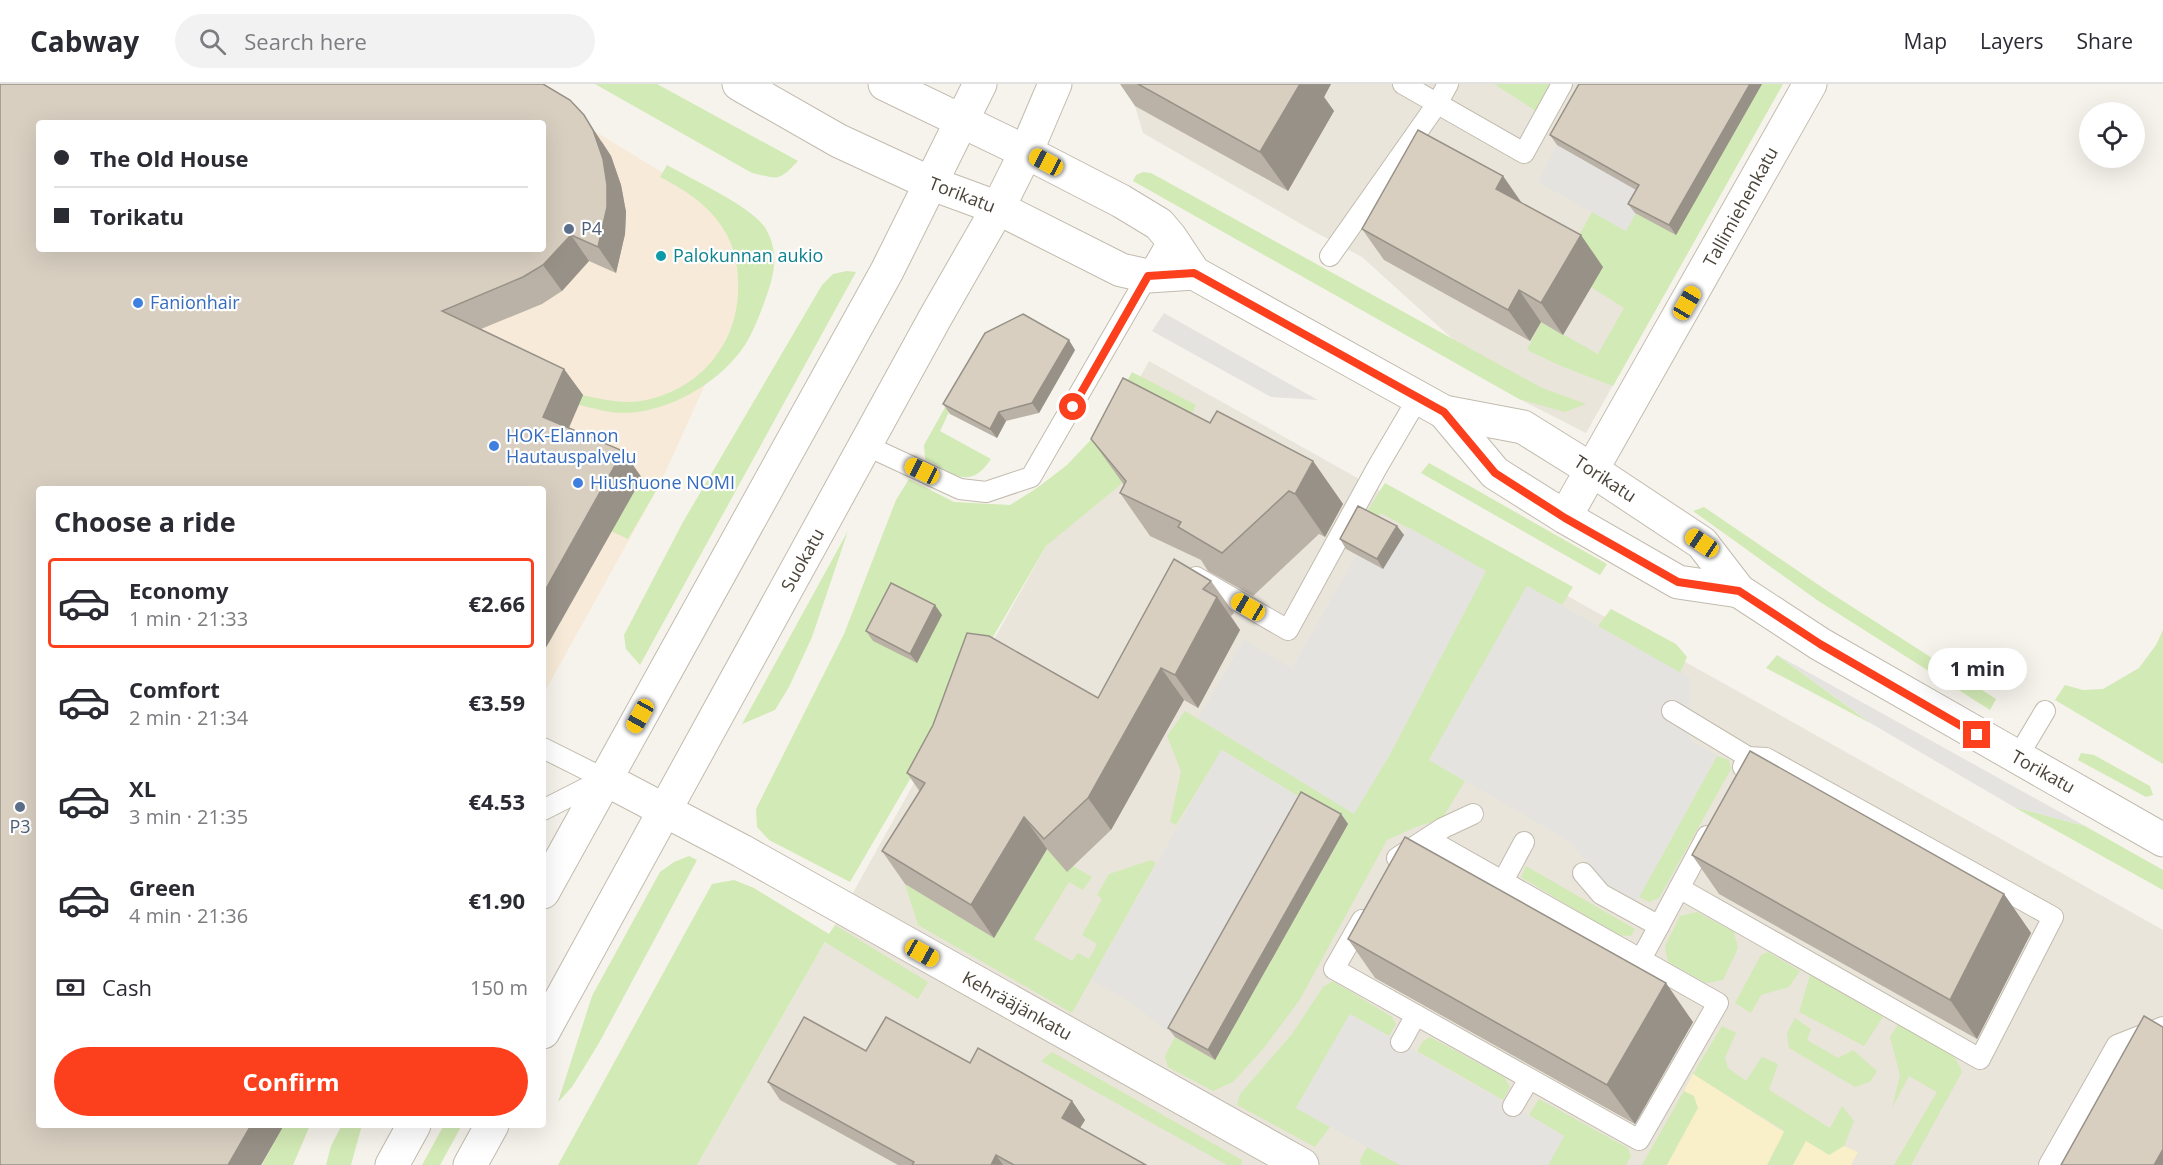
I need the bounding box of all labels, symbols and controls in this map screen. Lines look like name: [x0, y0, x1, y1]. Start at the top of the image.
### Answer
search box: [175, 14, 595, 68]
text: Cabway: [30, 22, 139, 60]
icon: search: [196, 25, 229, 58]
text: Search here: [244, 26, 367, 56]
text: Map: [1904, 27, 1947, 55]
text: Layers: [1980, 27, 2044, 55]
text: Share: [2077, 27, 2133, 55]
map controls: [2079, 102, 2145, 168]
button: locate: [2079, 102, 2145, 168]
street label: Tallimiehenkatu: [1697, 142, 1783, 271]
text: The Old House: [90, 143, 249, 173]
car: [1026, 146, 1066, 178]
street label: Torikatu: [926, 170, 999, 218]
text: Torikatu: [90, 201, 184, 231]
place label: P4: [581, 216, 602, 240]
marker: P4: [562, 222, 576, 236]
place label: Palokunnan aukio: [673, 243, 823, 267]
marker: Palokunnan aukio: [654, 249, 668, 263]
car: [1670, 283, 1704, 323]
place label: Fanionhair: [150, 290, 240, 314]
marker: Fanionhair: [131, 296, 145, 310]
route start: [1059, 393, 1086, 420]
place label: HOK-Elannon Hautauspalvelu: [506, 423, 637, 468]
marker: HOK-Elannon Hautauspalvelu: [487, 439, 501, 453]
street label: Torikatu: [1570, 449, 1641, 507]
car: [902, 455, 942, 487]
place label: Hiushuone NOMI: [590, 470, 735, 494]
marker: Hiushuone NOMI: [571, 476, 585, 490]
text: Choose a ride: [54, 503, 236, 540]
street label: Suokatu: [775, 524, 829, 595]
car: [1682, 525, 1722, 561]
text: Economy: [129, 575, 228, 605]
icon: car: [57, 576, 111, 630]
text: €2.66: [468, 588, 525, 618]
car: [1228, 590, 1268, 624]
text: 1 min · 21:33: [129, 605, 248, 632]
callout: 1 min: [1928, 648, 2026, 690]
text: 1 min: [1950, 655, 2005, 682]
text: Comfort: [129, 674, 220, 704]
icon: car: [57, 675, 111, 729]
text: €3.59: [468, 687, 525, 717]
car: [623, 696, 657, 736]
text: 2 min · 21:34: [129, 704, 248, 731]
route end: [1963, 721, 1990, 748]
street label: Torikatu: [2007, 744, 2080, 798]
text: XL: [129, 773, 156, 803]
icon: car: [57, 774, 111, 828]
text: €4.53: [468, 786, 525, 816]
marker: P3: [13, 800, 27, 814]
text: 3 min · 21:35: [129, 803, 248, 830]
place label: P3: [9, 814, 31, 838]
text: Green: [129, 872, 195, 902]
icon: car: [57, 873, 111, 927]
text: €1.90: [468, 885, 525, 915]
text: 4 min · 21:36: [129, 902, 248, 929]
car: [902, 936, 942, 970]
street label: Kehrääjänkatu: [958, 965, 1077, 1045]
icon: cash: [54, 971, 87, 1004]
text: Cash: [102, 972, 152, 1002]
text: 150 m: [470, 974, 528, 1001]
button: Confirm: [54, 1047, 528, 1116]

